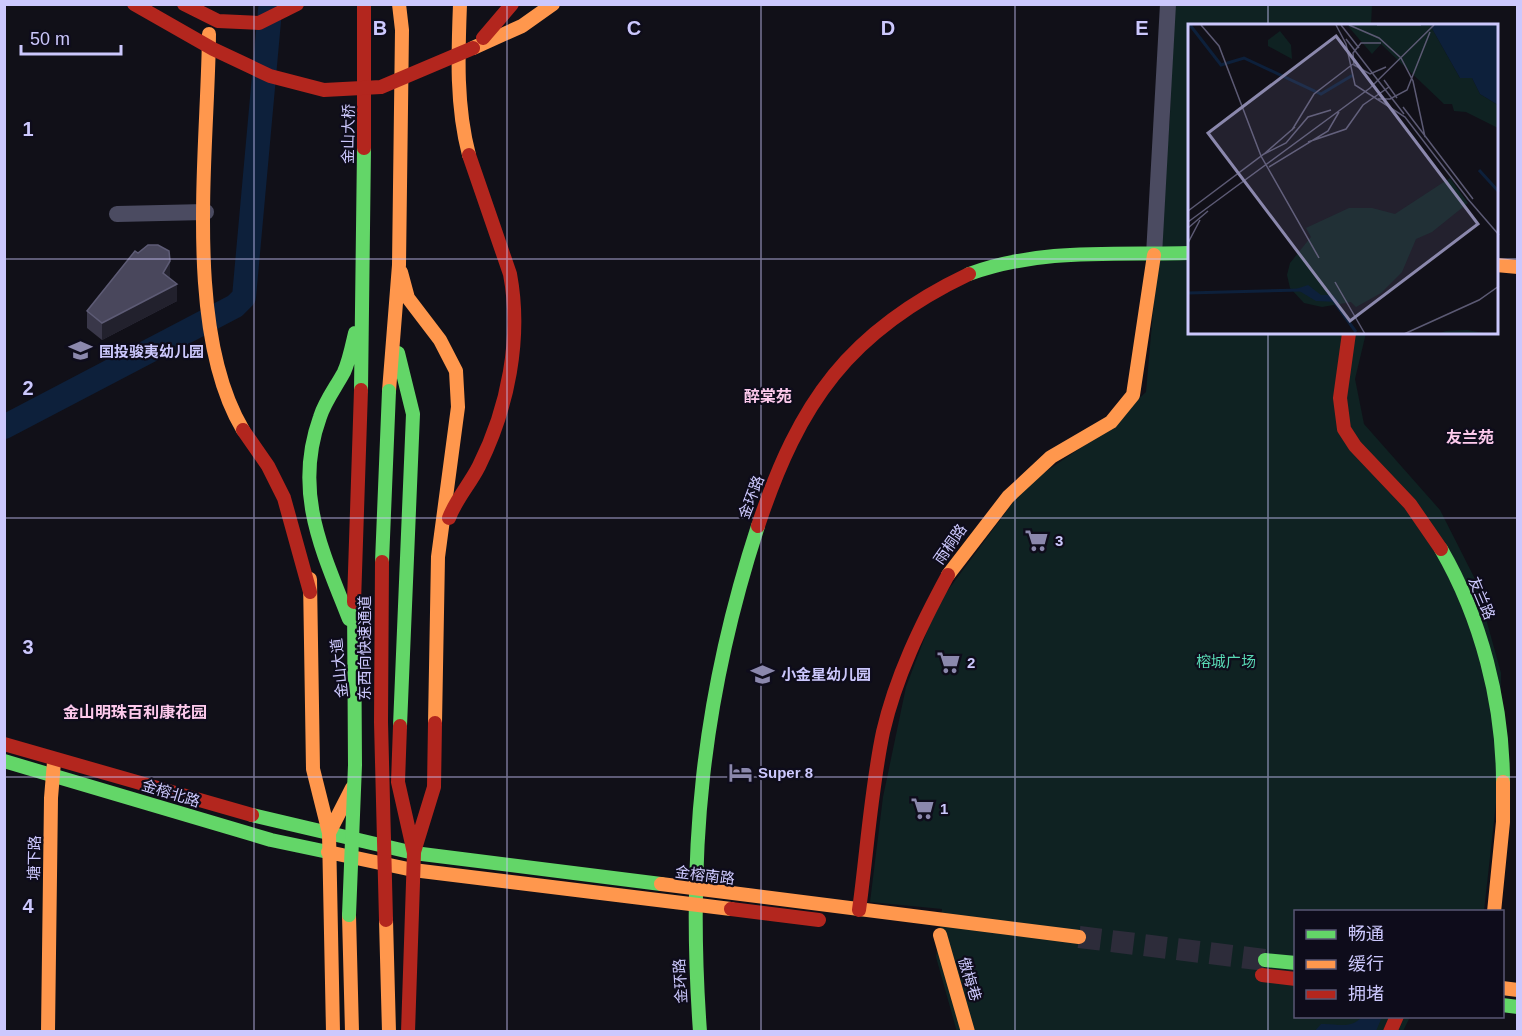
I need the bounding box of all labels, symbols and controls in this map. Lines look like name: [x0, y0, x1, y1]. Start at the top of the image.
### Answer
text: B: [373, 17, 387, 39]
text: C: [627, 17, 641, 39]
text: D: [881, 17, 895, 39]
text: E: [1135, 17, 1149, 39]
scale bar: [21, 18, 122, 56]
inset map: [1188, 24, 1498, 334]
text: 50 m: [30, 29, 70, 49]
street label: 金山大桥: [339, 104, 357, 164]
text: 1: [22, 118, 34, 140]
school or university icon: 国投骏夷幼儿园: [68, 338, 94, 364]
place label: 国投骏夷幼儿园: [99, 343, 204, 360]
text: 2: [22, 377, 34, 399]
district label: 醉棠苑: [744, 388, 792, 405]
district label: 友兰苑: [1446, 429, 1494, 446]
street label: 金环路: [735, 473, 767, 521]
street label: 雨桐路: [930, 521, 970, 567]
supermarket icon: 3: [1024, 527, 1050, 553]
place label: 3: [1055, 532, 1063, 549]
street label: 友兰路: [1465, 574, 1499, 622]
street label: 东西向快速通道: [356, 595, 373, 701]
text: 3: [22, 636, 34, 658]
street label: 金山大道: [327, 637, 351, 699]
supermarket icon: 2: [936, 649, 962, 675]
park label: 榕城广场: [1196, 653, 1256, 670]
place label: 2: [967, 654, 975, 671]
school or university icon: 小金星幼儿园: [750, 661, 776, 687]
place label: 小金星幼儿园: [781, 666, 871, 683]
district label: 金山明珠百利康花园: [63, 704, 207, 721]
hotel icon: Super 8: [727, 759, 753, 785]
place label: Super 8: [758, 764, 813, 781]
street label: 金榕北路: [140, 776, 202, 810]
supermarket icon: 1: [909, 795, 935, 821]
place label: 1: [940, 800, 948, 817]
street label: 塘下路: [25, 835, 43, 881]
street label: 金榕南路: [674, 863, 736, 887]
text: 4: [22, 895, 34, 917]
legend: [1294, 910, 1504, 1018]
text: 畅通: [1348, 924, 1384, 944]
text: 缓行: [1348, 954, 1384, 974]
street label: 傲梅巷: [955, 955, 985, 1003]
street label: 金环路: [670, 958, 690, 1004]
text: 拥堵: [1348, 984, 1384, 1004]

